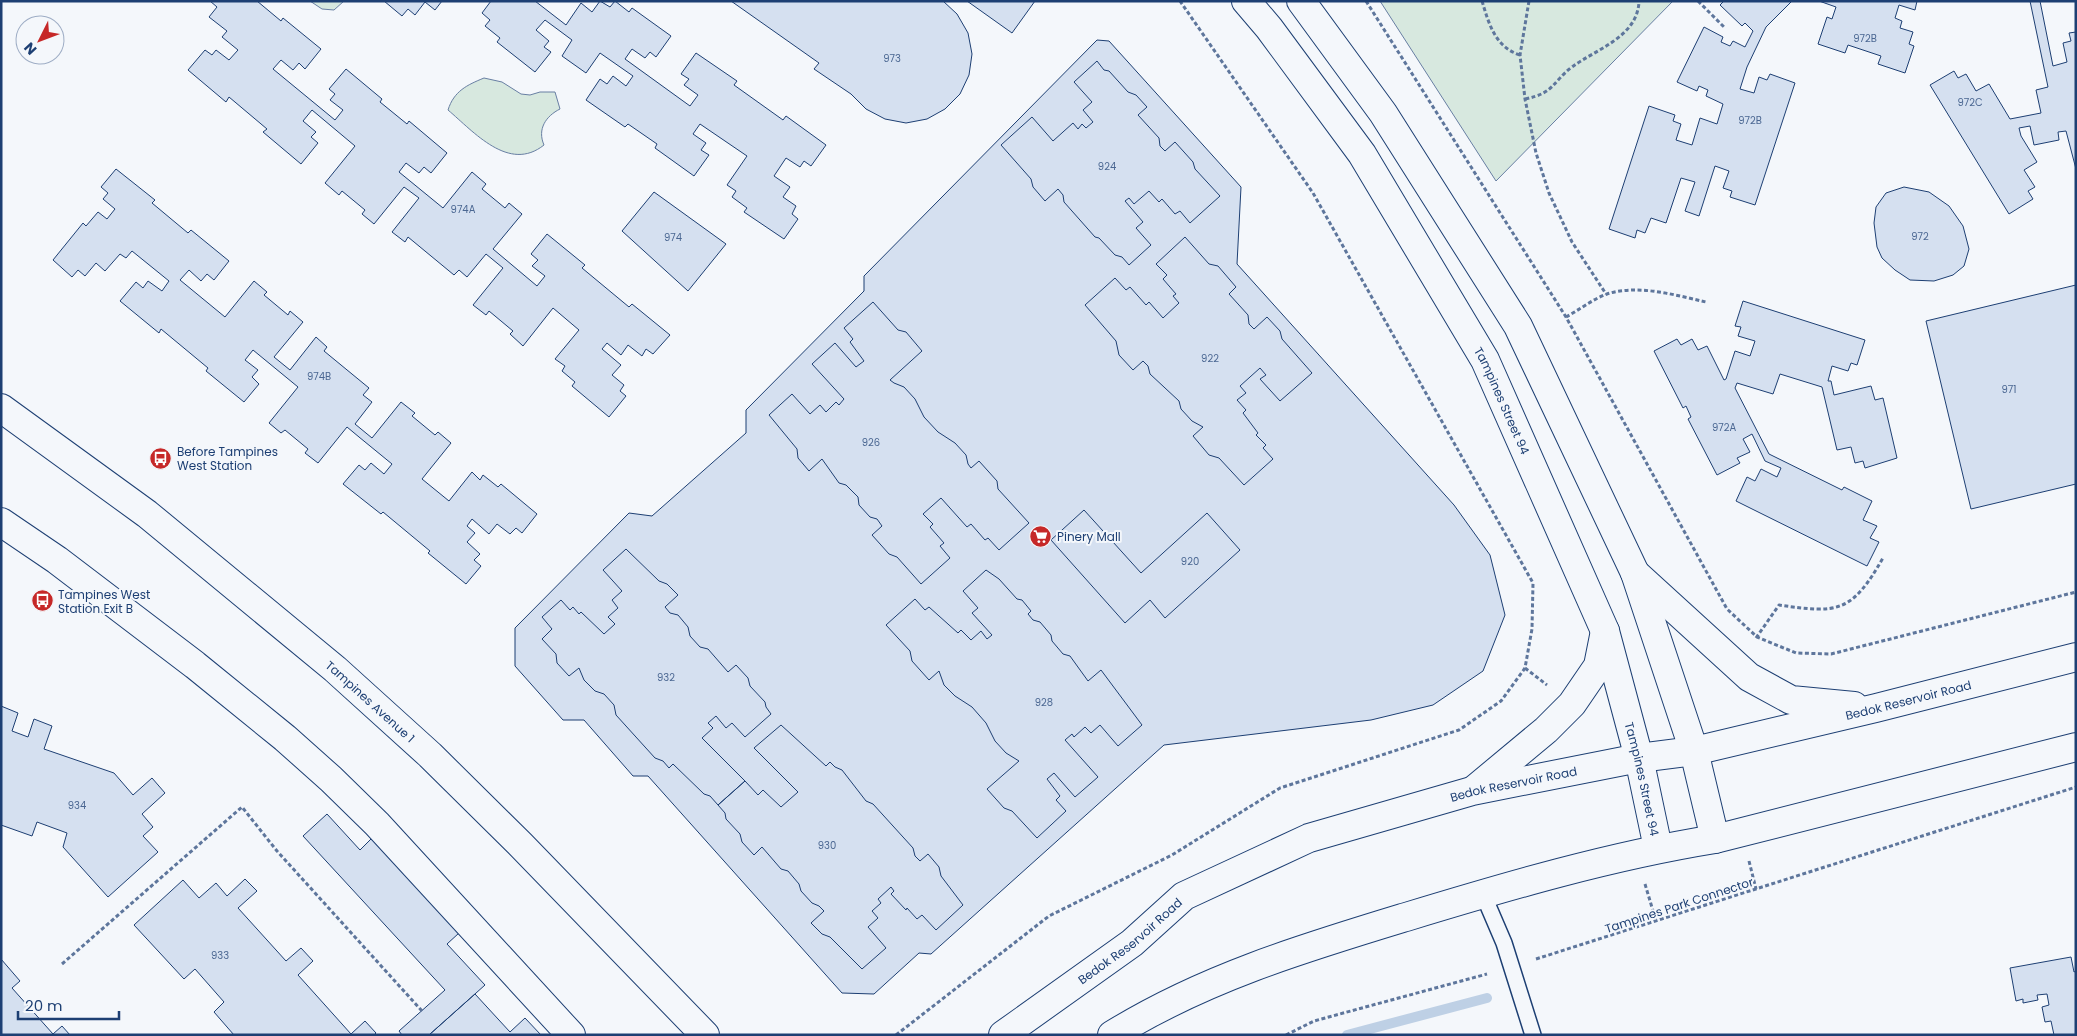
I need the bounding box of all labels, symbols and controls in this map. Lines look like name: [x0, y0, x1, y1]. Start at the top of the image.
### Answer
north arrow: [15, 15, 65, 65]
house number: 972B: [1853, 31, 1877, 46]
text: N: [19, 38, 41, 59]
house number: 973: [883, 51, 901, 66]
house number: 972C: [1957, 95, 1983, 110]
house number: 972B: [1738, 113, 1762, 128]
house number: 924: [1098, 159, 1116, 174]
house number: 974A: [451, 202, 476, 217]
house number: 972: [1911, 229, 1929, 244]
house number: 974: [664, 230, 682, 245]
street label: Tampines Street 94: [1470, 344, 1534, 457]
house number: 922: [1201, 351, 1219, 366]
house number: 974B: [307, 369, 331, 384]
house number: 971: [2002, 382, 2016, 397]
house number: 972A: [1712, 420, 1736, 435]
house number: 926: [862, 435, 880, 450]
place label: Before Tampines West Station: [177, 443, 278, 474]
bus stop icon: Before Tampines West Station: [149, 446, 173, 470]
supermarket icon: Pinery Mall: [1029, 524, 1053, 548]
place label: Pinery Mall: [1057, 528, 1121, 545]
house number: 920: [1181, 554, 1199, 569]
place label: Tampines West Station Exit B: [58, 586, 150, 617]
bus stop icon: Tampines West Station Exit B: [30, 589, 54, 613]
street label: Tampines Avenue 1: [322, 656, 419, 746]
house number: 932: [657, 670, 675, 685]
street label: Bedok Reservoir Road: [1844, 676, 1973, 723]
house number: 928: [1035, 695, 1053, 710]
street label: Tampines Street 94: [1621, 720, 1664, 838]
street label: Bedok Reservoir Road: [1448, 762, 1578, 805]
house number: 934: [68, 798, 86, 813]
house number: 930: [818, 838, 836, 853]
street label: Tampines Park Connector: [1603, 873, 1756, 937]
street label: Bedok Reservoir Road: [1074, 894, 1185, 988]
house number: 933: [211, 948, 229, 963]
scale bar: [18, 988, 119, 1020]
text: 20 m: [25, 995, 63, 1016]

